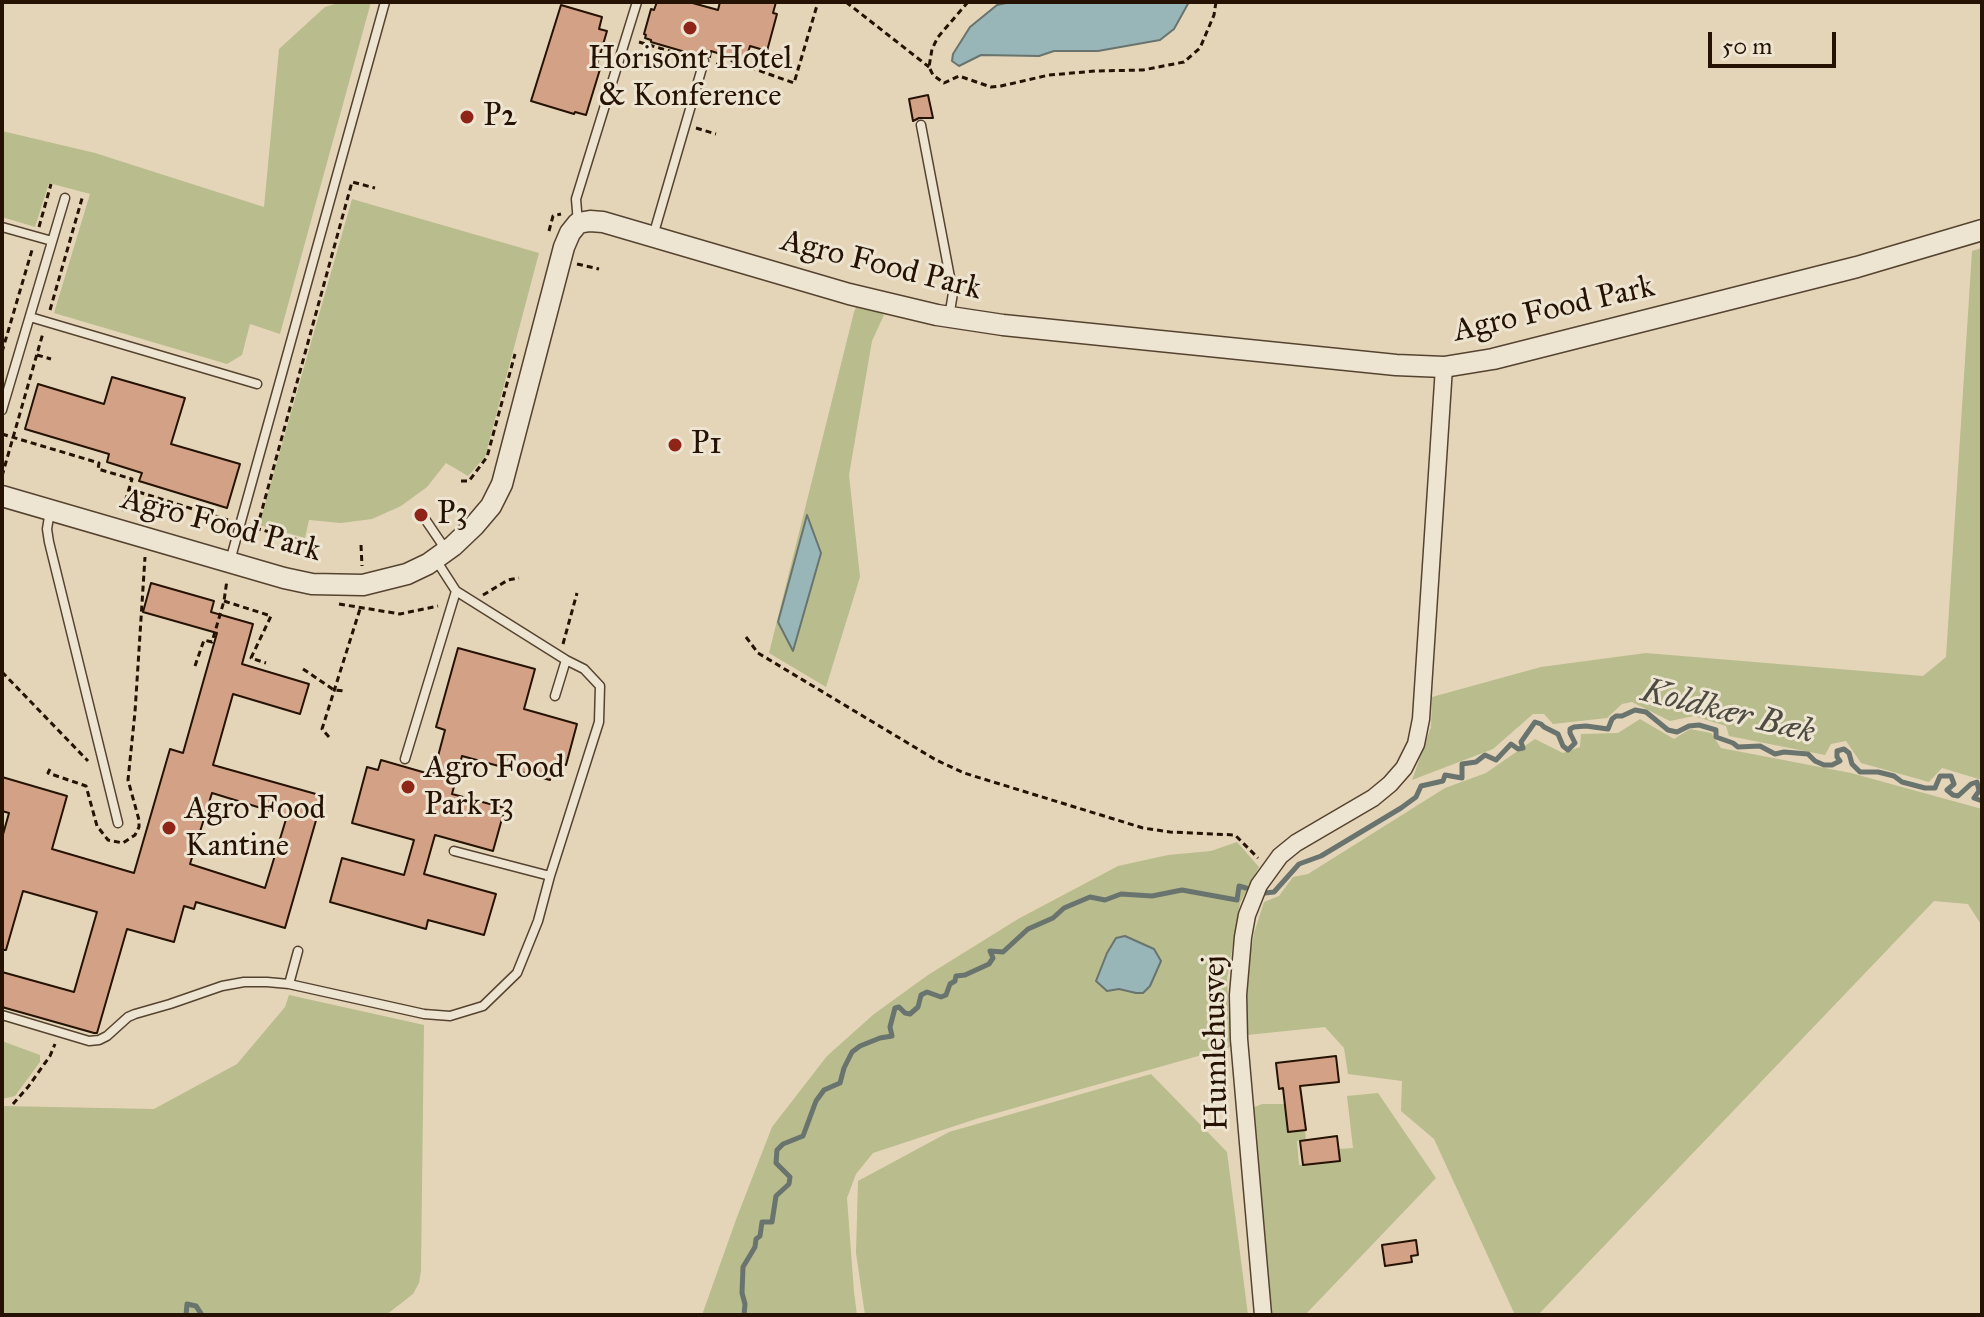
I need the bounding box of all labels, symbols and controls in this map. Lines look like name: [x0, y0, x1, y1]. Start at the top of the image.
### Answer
scale bar: [1712, 16, 1840, 66]
marker: Horisont Hotel & Konference: [681, 19, 699, 37]
text: 50 m: [1722, 31, 1772, 61]
place label: Horisont Hotel & Konference: [588, 41, 792, 116]
place label: P2: [483, 98, 517, 136]
marker: P2: [458, 108, 476, 126]
street label: Agro Food Park: [777, 223, 985, 309]
street label: Agro Food Park: [1450, 268, 1658, 352]
place label: P1: [691, 426, 722, 464]
marker: P1: [666, 436, 684, 454]
street label: Agro Food Park: [117, 481, 325, 571]
place label: P3: [437, 496, 468, 534]
marker: P3: [412, 506, 430, 524]
water label: Koldkær Bæk: [1637, 672, 1819, 754]
place label: Agro Food Park 13: [424, 750, 565, 825]
marker: Agro Food Park 13: [399, 778, 417, 796]
place label: Agro Food Kantine: [185, 791, 326, 866]
marker: Agro Food Kantine: [160, 819, 178, 837]
street label: Humlehusvej: [1196, 955, 1238, 1131]

